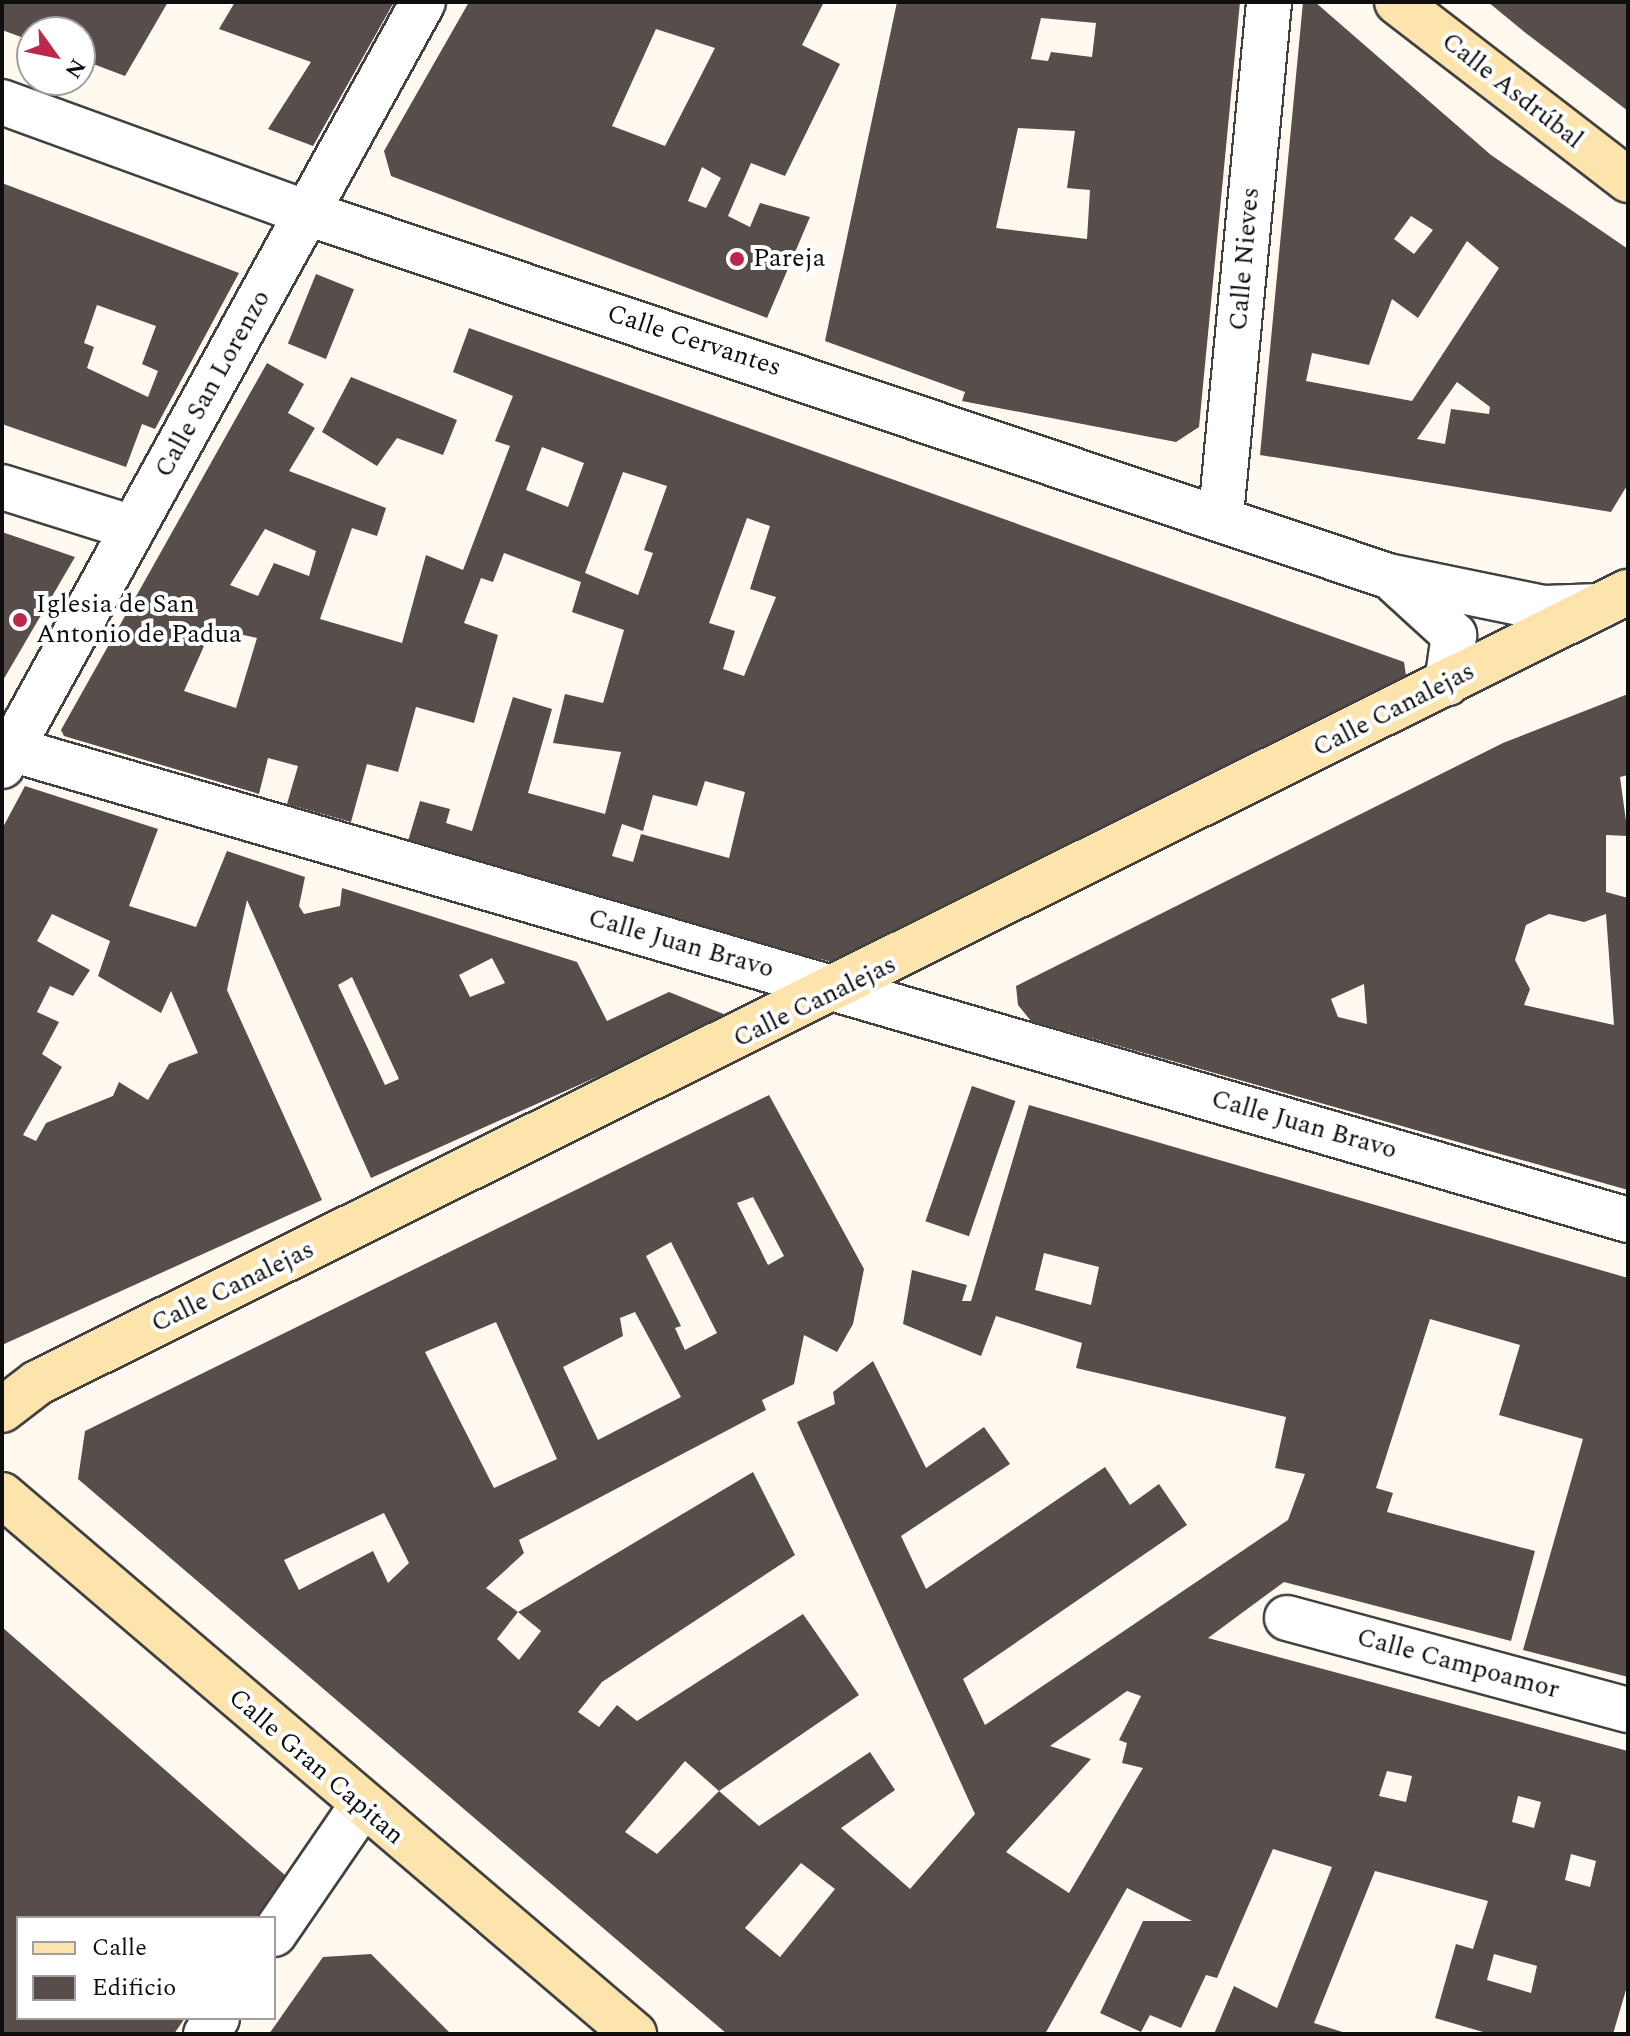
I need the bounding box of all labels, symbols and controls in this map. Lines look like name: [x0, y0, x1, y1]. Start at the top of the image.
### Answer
north arrow: [16, 16, 96, 96]
street label: Calle Asdrúbal: [1435, 26, 1589, 156]
text: N: [56, 52, 94, 85]
street label: Calle Nieves: [1223, 186, 1267, 332]
place label: Pareja: [753, 243, 826, 275]
marker: Pareja: [728, 250, 746, 268]
street label: Calle San Lorenzo: [149, 285, 277, 483]
street label: Calle Cervantes: [603, 298, 785, 384]
place label: Iglesia de San Antonio de Padua: [36, 589, 242, 650]
marker: Iglesia de San Antonio de Padua: [11, 611, 29, 629]
street label: Calle Canalejas: [1308, 656, 1480, 764]
street label: Calle Juan Bravo: [585, 903, 777, 985]
street label: Calle Canalejas: [728, 949, 902, 1055]
street label: Calle Juan Bravo: [1208, 1084, 1400, 1166]
street label: Calle Canalejas: [146, 1234, 320, 1340]
street label: Calle Campoamor: [1353, 1622, 1563, 1706]
street label: Calle Gran Capitan: [222, 1682, 410, 1852]
legend: [16, 1916, 276, 2020]
text: Calle: [92, 1930, 147, 1966]
text: Edificio: [92, 1970, 176, 2006]

